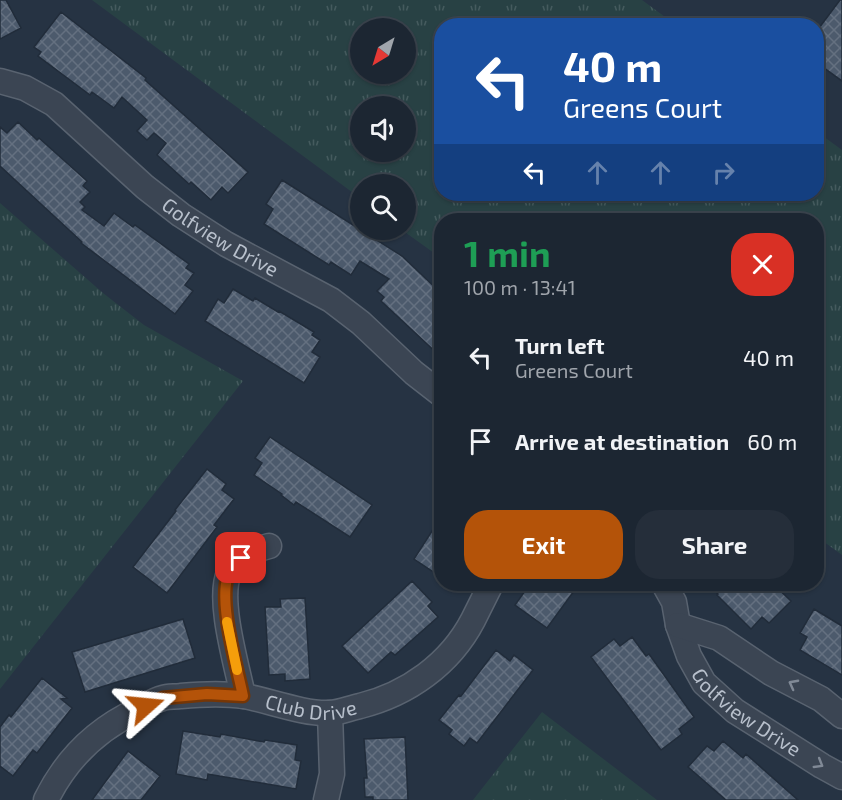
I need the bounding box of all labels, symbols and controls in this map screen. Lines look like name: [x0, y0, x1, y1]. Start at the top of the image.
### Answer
north arrow: [350, 18, 416, 84]
map controls: [350, 18, 416, 240]
text: 40 m: [563, 40, 662, 90]
icon: left: [464, 42, 542, 120]
text: Greens Court: [563, 91, 722, 123]
button: sound: [350, 96, 416, 162]
icon: left: [518, 156, 551, 189]
icon: ahead: [581, 156, 614, 189]
icon: ahead: [644, 156, 677, 189]
icon: right: [707, 156, 740, 189]
button: search: [350, 174, 416, 240]
street label: Golfview Drive: [158, 192, 283, 281]
text: 1 min: [464, 231, 551, 274]
button: close: [731, 233, 794, 296]
text: 100 m · 13:41: [464, 275, 576, 299]
text: Turn left: [515, 332, 604, 358]
icon: left: [464, 341, 497, 374]
text: 40 m: [743, 344, 794, 370]
text: Greens Court: [515, 358, 633, 382]
icon: arrive: [464, 425, 497, 458]
text: Arrive at destination: [515, 428, 729, 454]
text: 60 m: [747, 428, 797, 454]
button: Exit: [464, 510, 623, 579]
button: Share: [635, 510, 794, 579]
pin: [215, 532, 266, 583]
icon: arrive: [224, 541, 257, 574]
street label: Golfview Drive: [687, 664, 806, 761]
position arrow: [114, 674, 178, 738]
one-way arrow: [789, 680, 800, 692]
street label: Club Drive: [263, 689, 359, 724]
one-way arrow: [813, 757, 823, 768]

